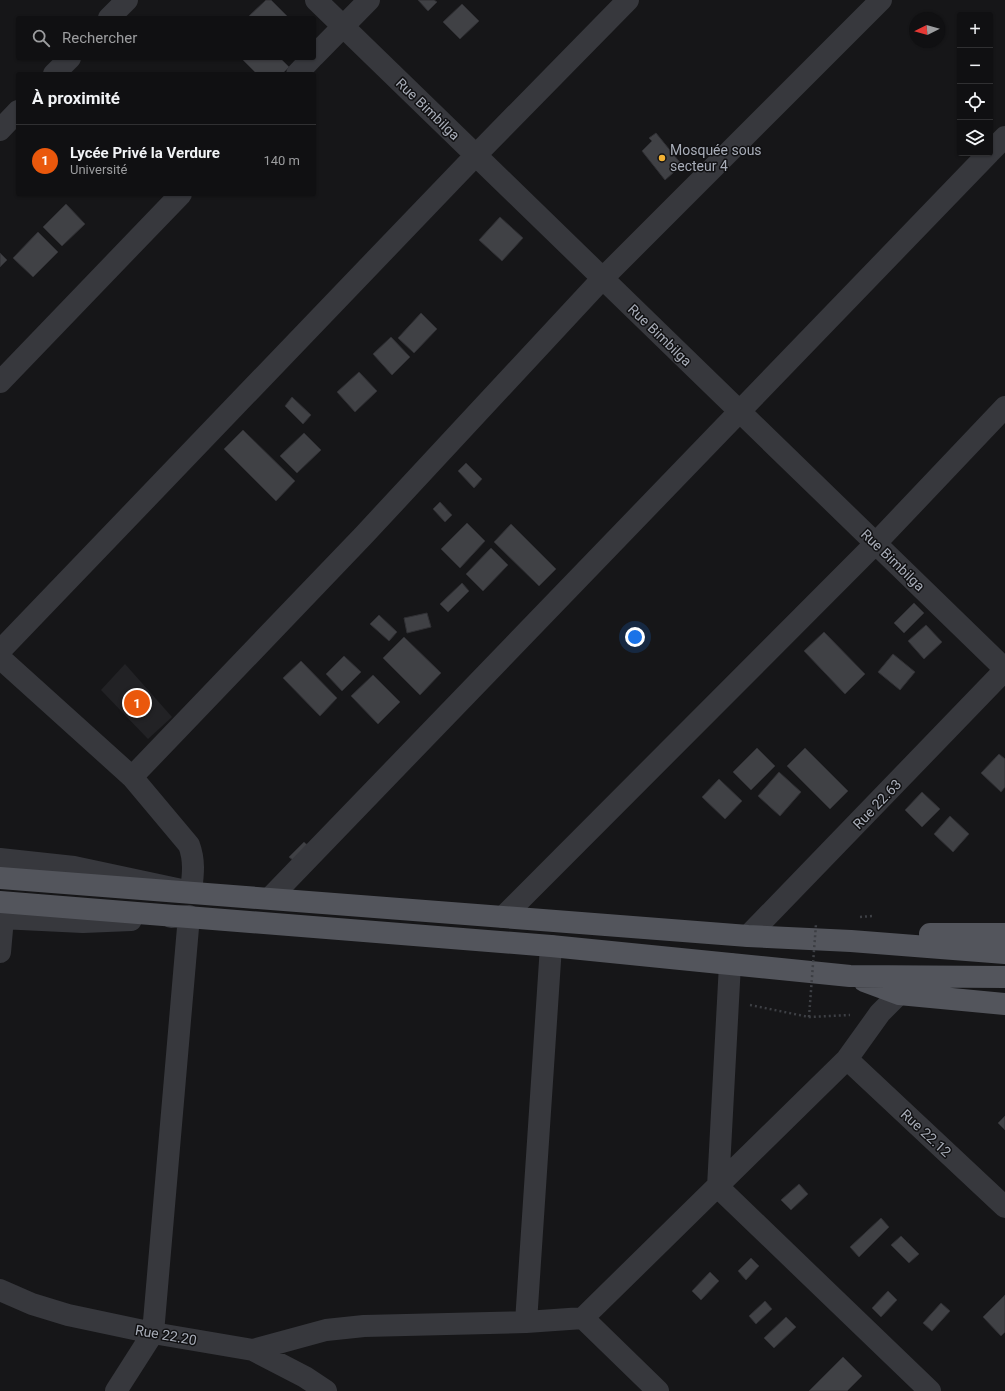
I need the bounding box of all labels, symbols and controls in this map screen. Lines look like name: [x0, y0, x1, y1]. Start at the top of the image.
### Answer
north arrow: [909, 12, 945, 48]
map controls: [957, 12, 993, 156]
button: +: [957, 12, 993, 48]
search box: [16, 16, 316, 60]
icon: search: [30, 27, 52, 49]
text: Rechercher: [62, 29, 137, 47]
button: −: [957, 48, 993, 84]
street label: Rue Bimbilga: [393, 75, 463, 143]
button: locate: [957, 84, 993, 120]
text: À proximité: [32, 88, 120, 108]
button: layers: [957, 120, 993, 156]
place label: Mosquée sous secteur 4: [670, 142, 762, 174]
text: Lycée Privé la Verdure: [70, 144, 220, 162]
text: 1: [41, 153, 49, 168]
text: 140 m: [263, 153, 300, 168]
marker: Mosquée sous secteur 4: [657, 153, 667, 163]
text: Université: [70, 162, 127, 177]
street label: Rue Bimbilga: [625, 301, 695, 369]
street label: Rue Bimbilga: [858, 526, 928, 594]
your location: [625, 627, 645, 647]
pin: 1: [124, 688, 150, 718]
street label: Rue 22.63: [850, 776, 904, 832]
street label: Rue 22.12: [898, 1106, 954, 1160]
street label: Rue 22.20: [134, 1322, 198, 1348]

